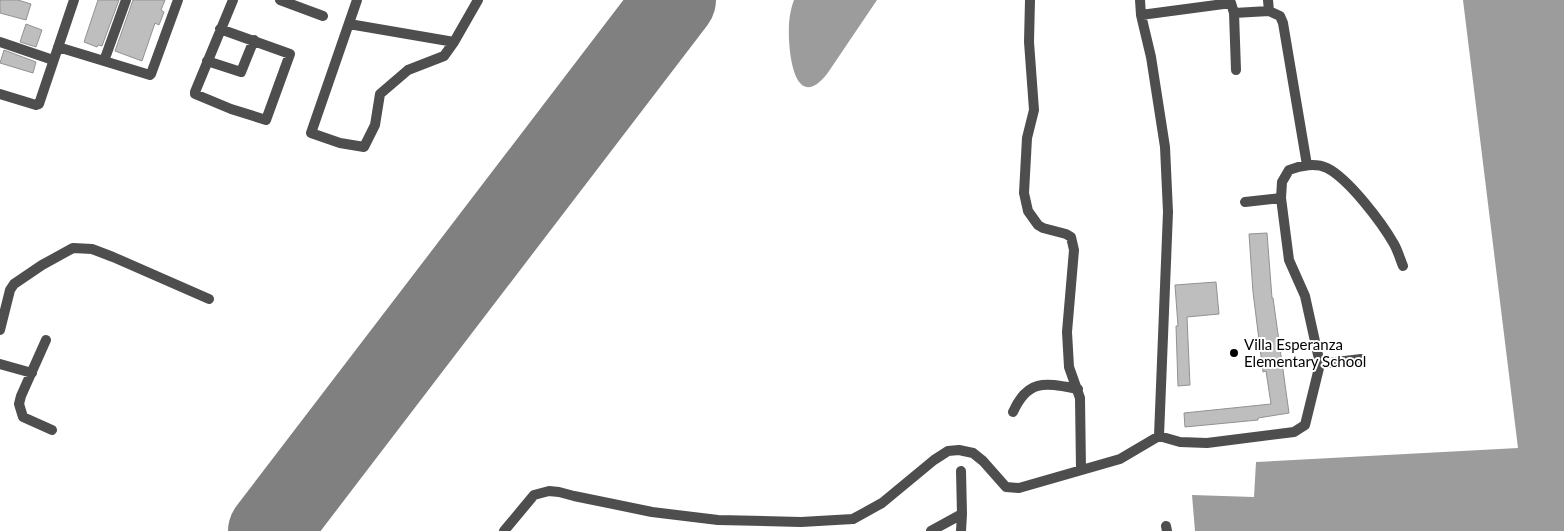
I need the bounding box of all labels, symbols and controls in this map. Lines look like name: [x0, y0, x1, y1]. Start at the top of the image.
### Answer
place label: Villa Esperanza Elementary School: [1244, 335, 1366, 370]
marker: Villa Esperanza Elementary School: [1228, 347, 1240, 359]

